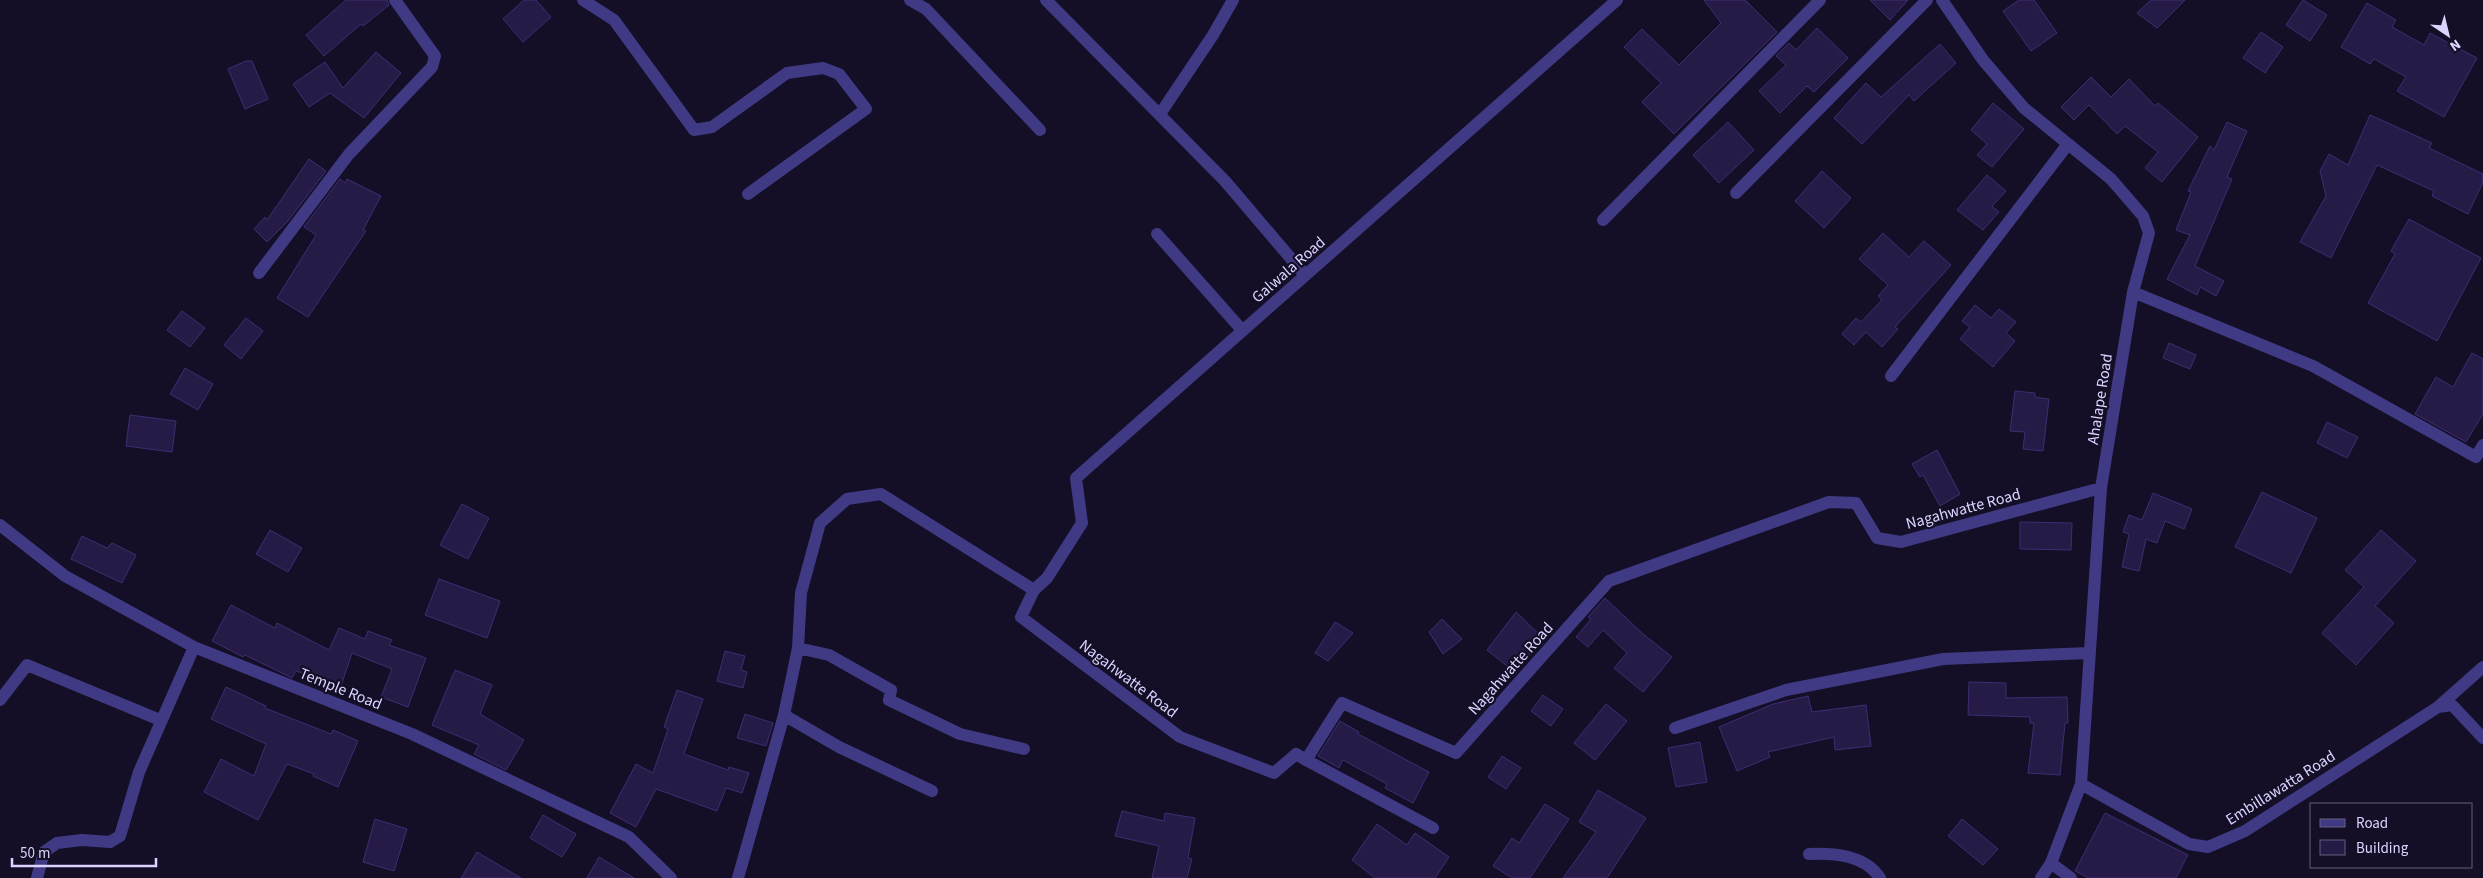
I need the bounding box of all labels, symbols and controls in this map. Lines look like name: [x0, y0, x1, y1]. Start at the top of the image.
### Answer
north arrow: [2423, 10, 2473, 60]
text: N: [2445, 34, 2464, 56]
street label: Galwala Road: [1247, 232, 1330, 308]
street label: Ahalape Road: [2082, 352, 2118, 446]
street label: Nagahwatte Road: [1903, 483, 2023, 535]
street label: Nagahwatte Road: [1463, 617, 1558, 720]
street label: Nagahwatte Road: [1075, 635, 1182, 723]
street label: Temple Road: [296, 662, 385, 715]
street label: Embillawatta Road: [2221, 745, 2340, 830]
legend: [2310, 803, 2473, 868]
text: Road: [2356, 813, 2388, 834]
scale bar: [12, 836, 156, 868]
text: Building: [2356, 838, 2409, 859]
text: 50 m: [20, 843, 50, 864]

